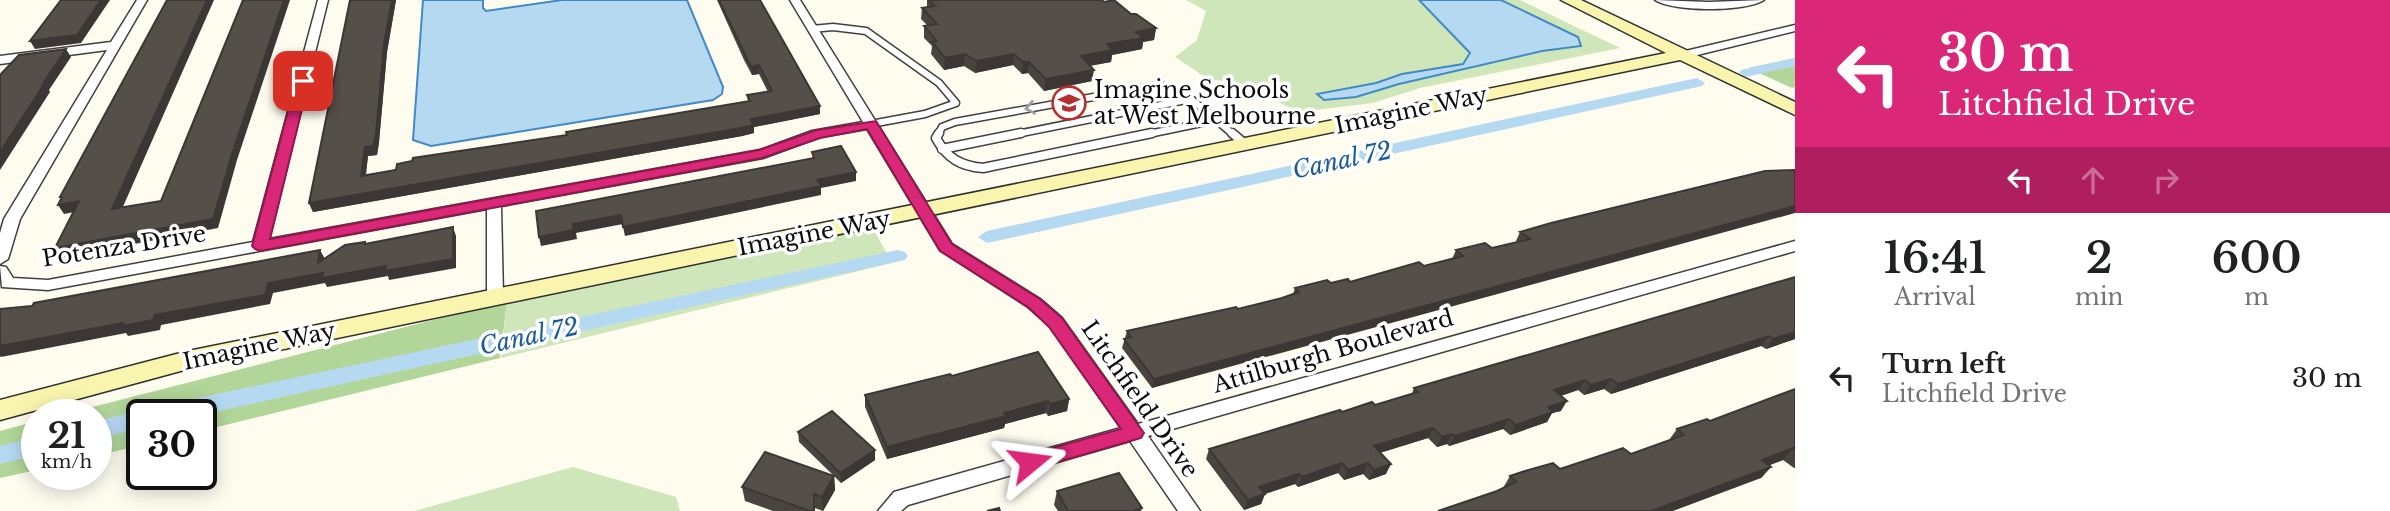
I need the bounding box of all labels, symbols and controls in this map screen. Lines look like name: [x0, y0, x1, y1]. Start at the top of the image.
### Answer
text: 30 m: [1938, 23, 2073, 84]
icon: left: [1823, 28, 1914, 119]
pin: [273, 51, 333, 111]
icon: arrive: [284, 62, 322, 100]
place label: Imagine Schools at West Melbourne: [1094, 76, 1316, 130]
street label: Imagine Way: [1332, 80, 1490, 140]
school or university icon: Imagine Schools at West Melbourne: [1050, 84, 1088, 122]
text: Litchfield Drive: [1938, 84, 2195, 124]
one-way arrow: [1025, 99, 1037, 114]
water label: Canal 72: [1290, 135, 1394, 185]
icon: left: [2001, 161, 2039, 199]
icon: ahead: [2074, 161, 2112, 199]
icon: right: [2147, 161, 2185, 199]
street label: Imagine Way: [735, 204, 893, 262]
street label: Potenza Drive: [40, 219, 208, 273]
text: 16:41: [1883, 232, 1987, 284]
text: 2: [2086, 232, 2113, 284]
text: 600: [2212, 232, 2302, 284]
text: Arrival: [1894, 283, 1976, 311]
text: min: [2075, 283, 2123, 311]
text: m: [2244, 283, 2269, 311]
street label: Attilburgh Boulevard: [1208, 303, 1457, 399]
water label: Canal 72: [477, 311, 581, 361]
street label: Litchfield Drive: [1076, 315, 1204, 483]
street label: Imagine Way: [180, 316, 338, 376]
text: Turn left: [1882, 348, 2006, 380]
icon: left: [1823, 359, 1861, 397]
text: 30 m: [2292, 362, 2362, 394]
text: Litchfield Drive: [1882, 380, 2067, 408]
speed limit sign: 30: [126, 399, 217, 490]
text: 21: [47, 414, 86, 457]
position arrow: [993, 425, 1067, 499]
text: km/h: [41, 451, 92, 473]

